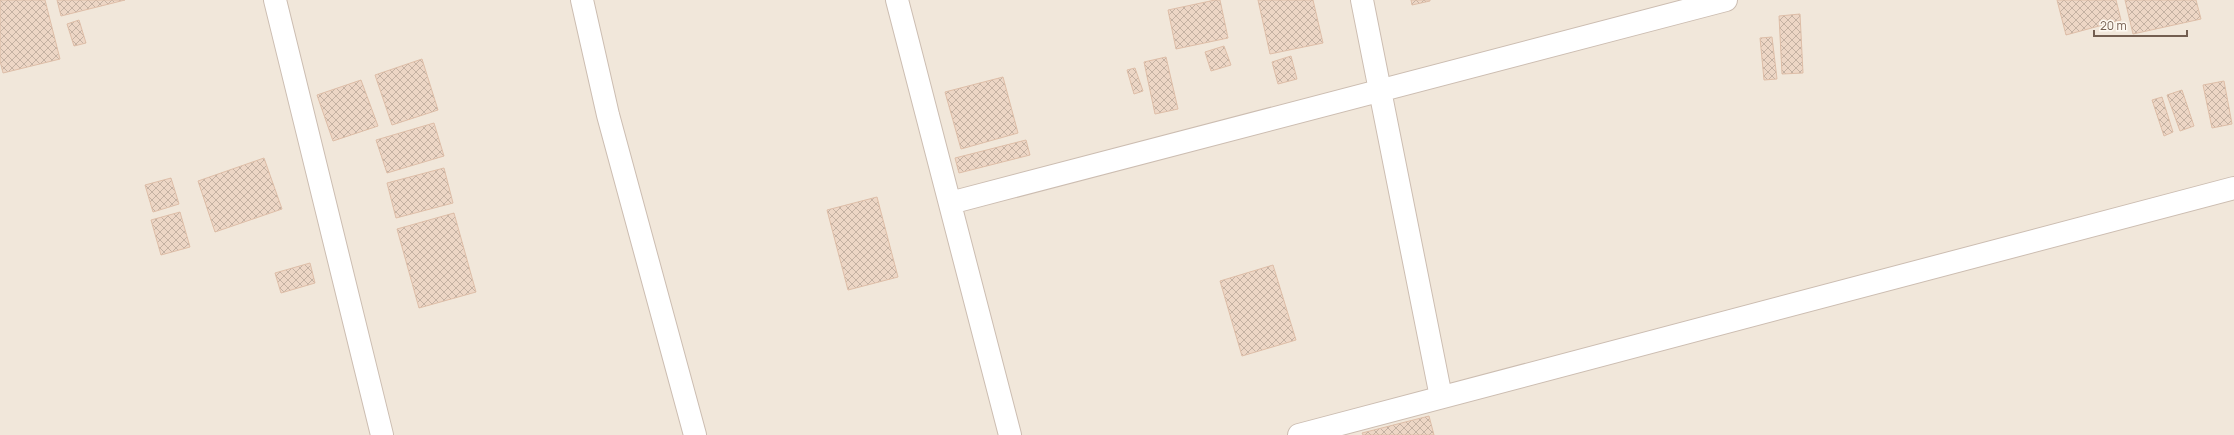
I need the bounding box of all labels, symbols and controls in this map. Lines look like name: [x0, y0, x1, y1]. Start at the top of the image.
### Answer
scale bar: [2094, 12, 2187, 38]
text: 20 m: [2100, 17, 2127, 34]

